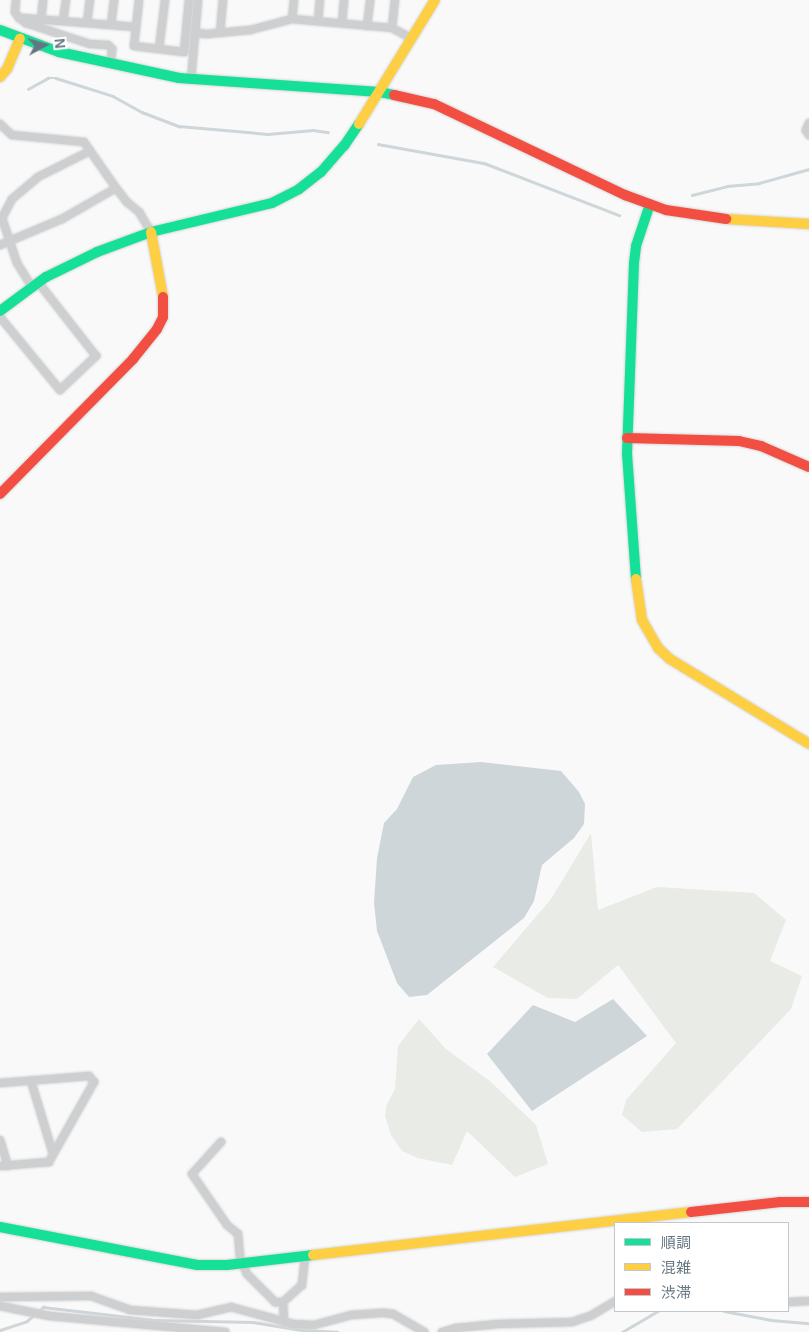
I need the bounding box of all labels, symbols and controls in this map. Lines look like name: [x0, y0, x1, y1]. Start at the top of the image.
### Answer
north arrow: [20, 20, 70, 70]
text: N: [51, 38, 68, 49]
legend: [614, 1222, 789, 1312]
text: 順調: [661, 1234, 691, 1251]
text: 混雑: [661, 1259, 691, 1276]
text: 渋滞: [661, 1284, 691, 1301]

